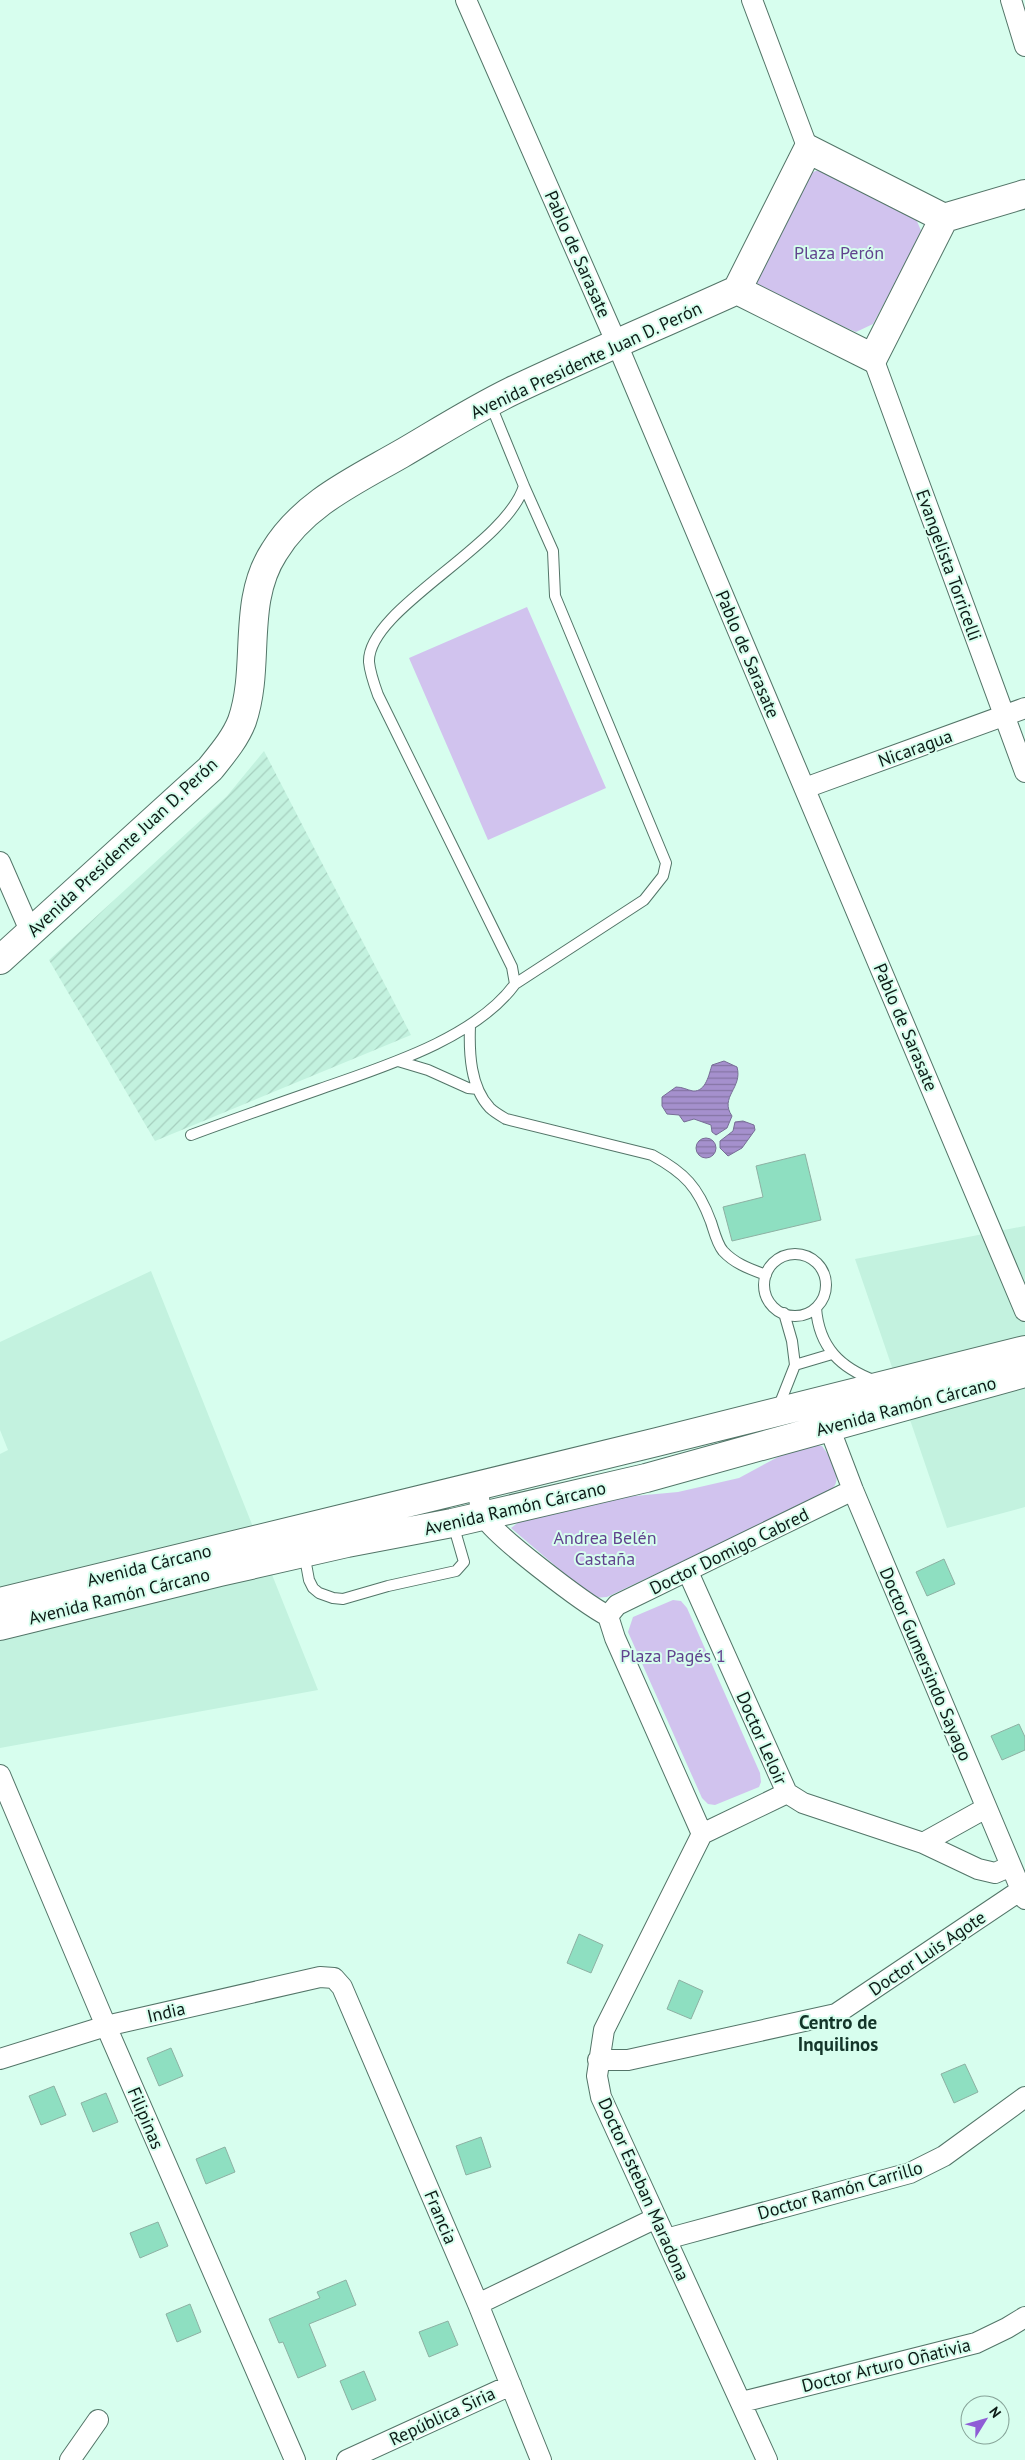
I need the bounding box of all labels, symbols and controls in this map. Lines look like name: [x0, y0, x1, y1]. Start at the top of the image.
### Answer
street label: Pablo de Sarasate: [540, 187, 616, 321]
park label: Plaza Perón: [794, 241, 884, 264]
street label: Avenida Presidente Juan D. Perón: [467, 296, 705, 424]
street label: Evangelista Torricelli: [911, 486, 987, 644]
street label: Pablo de Sarasate: [711, 587, 785, 721]
street label: Nicaragua: [875, 724, 955, 772]
street label: Avenida Presidente Juan D. Perón: [22, 753, 222, 941]
street label: Pablo de Sarasate: [869, 960, 943, 1094]
street label: Avenida Ramón Cárcano: [813, 1371, 999, 1441]
street label: Avenida Ramón Cárcano: [422, 1476, 608, 1540]
street label: Doctor Domigo Cabred: [646, 1502, 812, 1600]
park label: Andrea Belén Castaña: [554, 1526, 656, 1570]
street label: Avenida Cárcano: [84, 1538, 214, 1592]
street label: Avenida Ramón Cárcano: [26, 1562, 212, 1630]
street label: Doctor Gumersindo Sayago: [875, 1564, 977, 1764]
park label: Plaza Pagés 1: [620, 1644, 726, 1667]
street label: Doctor Leloir: [731, 1688, 793, 1788]
street label: Doctor Luis Agote: [864, 1905, 990, 2001]
street label: India: [145, 1996, 187, 2028]
district label: Centro de Inquilinos: [798, 2010, 878, 2056]
street label: Filipinas: [123, 2084, 169, 2152]
street label: Doctor Esteban Maradona: [593, 2094, 695, 2284]
street label: Doctor Ramón Carrillo: [755, 2155, 925, 2225]
street label: Francia: [419, 2187, 463, 2247]
street label: Doctor Arturo Oñativia: [799, 2333, 973, 2397]
street label: República Siria: [385, 2381, 499, 2451]
north arrow: [960, 2395, 1010, 2445]
text: N: [985, 2403, 1005, 2421]

